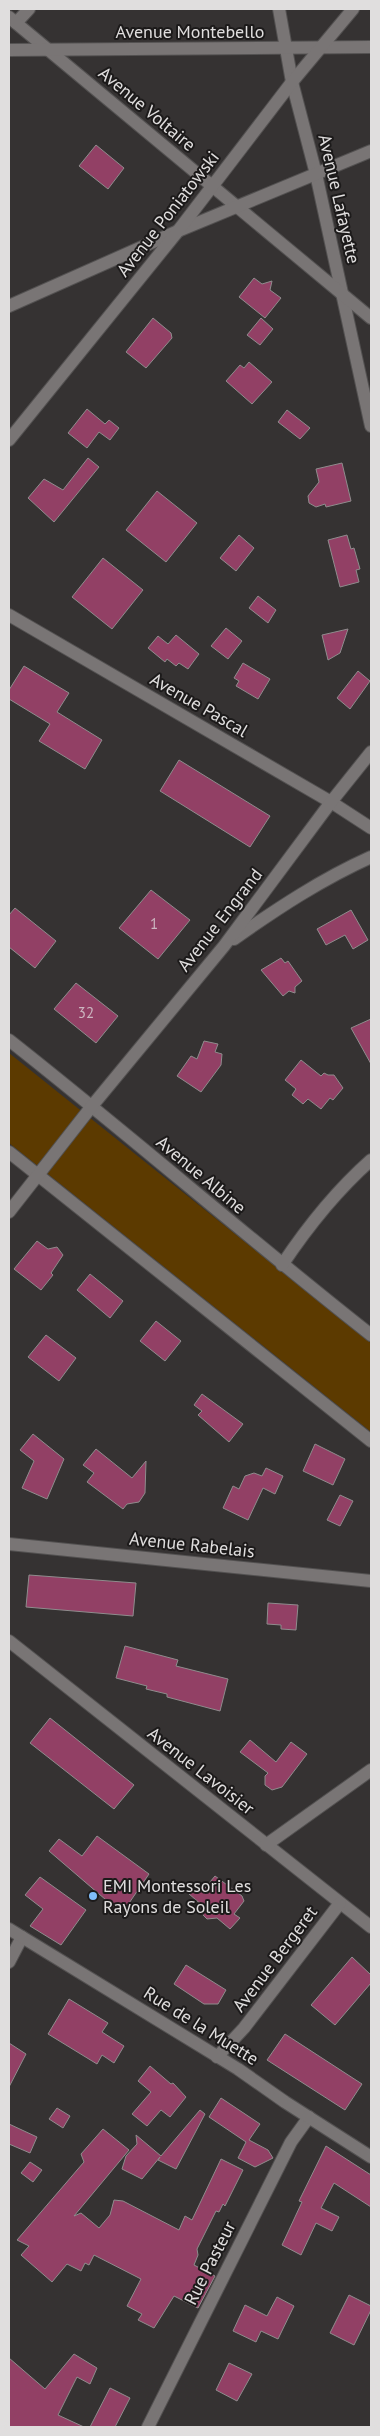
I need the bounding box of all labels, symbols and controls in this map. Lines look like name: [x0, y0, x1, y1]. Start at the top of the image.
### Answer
street label: Avenue Montebello: [116, 20, 264, 43]
street label: Avenue Voltaire: [94, 61, 201, 156]
street label: Avenue Lafayette: [313, 132, 366, 266]
street label: Avenue Poniatowski: [111, 146, 224, 281]
street label: Avenue Pascal: [146, 667, 253, 742]
street label: Avenue Engrand: [172, 863, 267, 976]
house number: 1: [150, 914, 158, 933]
house number: 32: [78, 1003, 94, 1022]
street label: Avenue Albine: [152, 1131, 251, 1219]
street label: Avenue Rabelais: [128, 1526, 256, 1563]
street label: Avenue Lavoisier: [143, 1722, 259, 1820]
place label: EMI Montessori Les Rayons de Soleil: [103, 1874, 251, 1918]
marker: EMI Montessori Les Rayons de Soleil: [87, 1890, 99, 1902]
street label: Avenue Bergeret: [227, 1901, 322, 2016]
street label: Rue de la Muette: [140, 1981, 263, 2070]
street label: Rue Pasteur: [179, 2217, 240, 2309]

